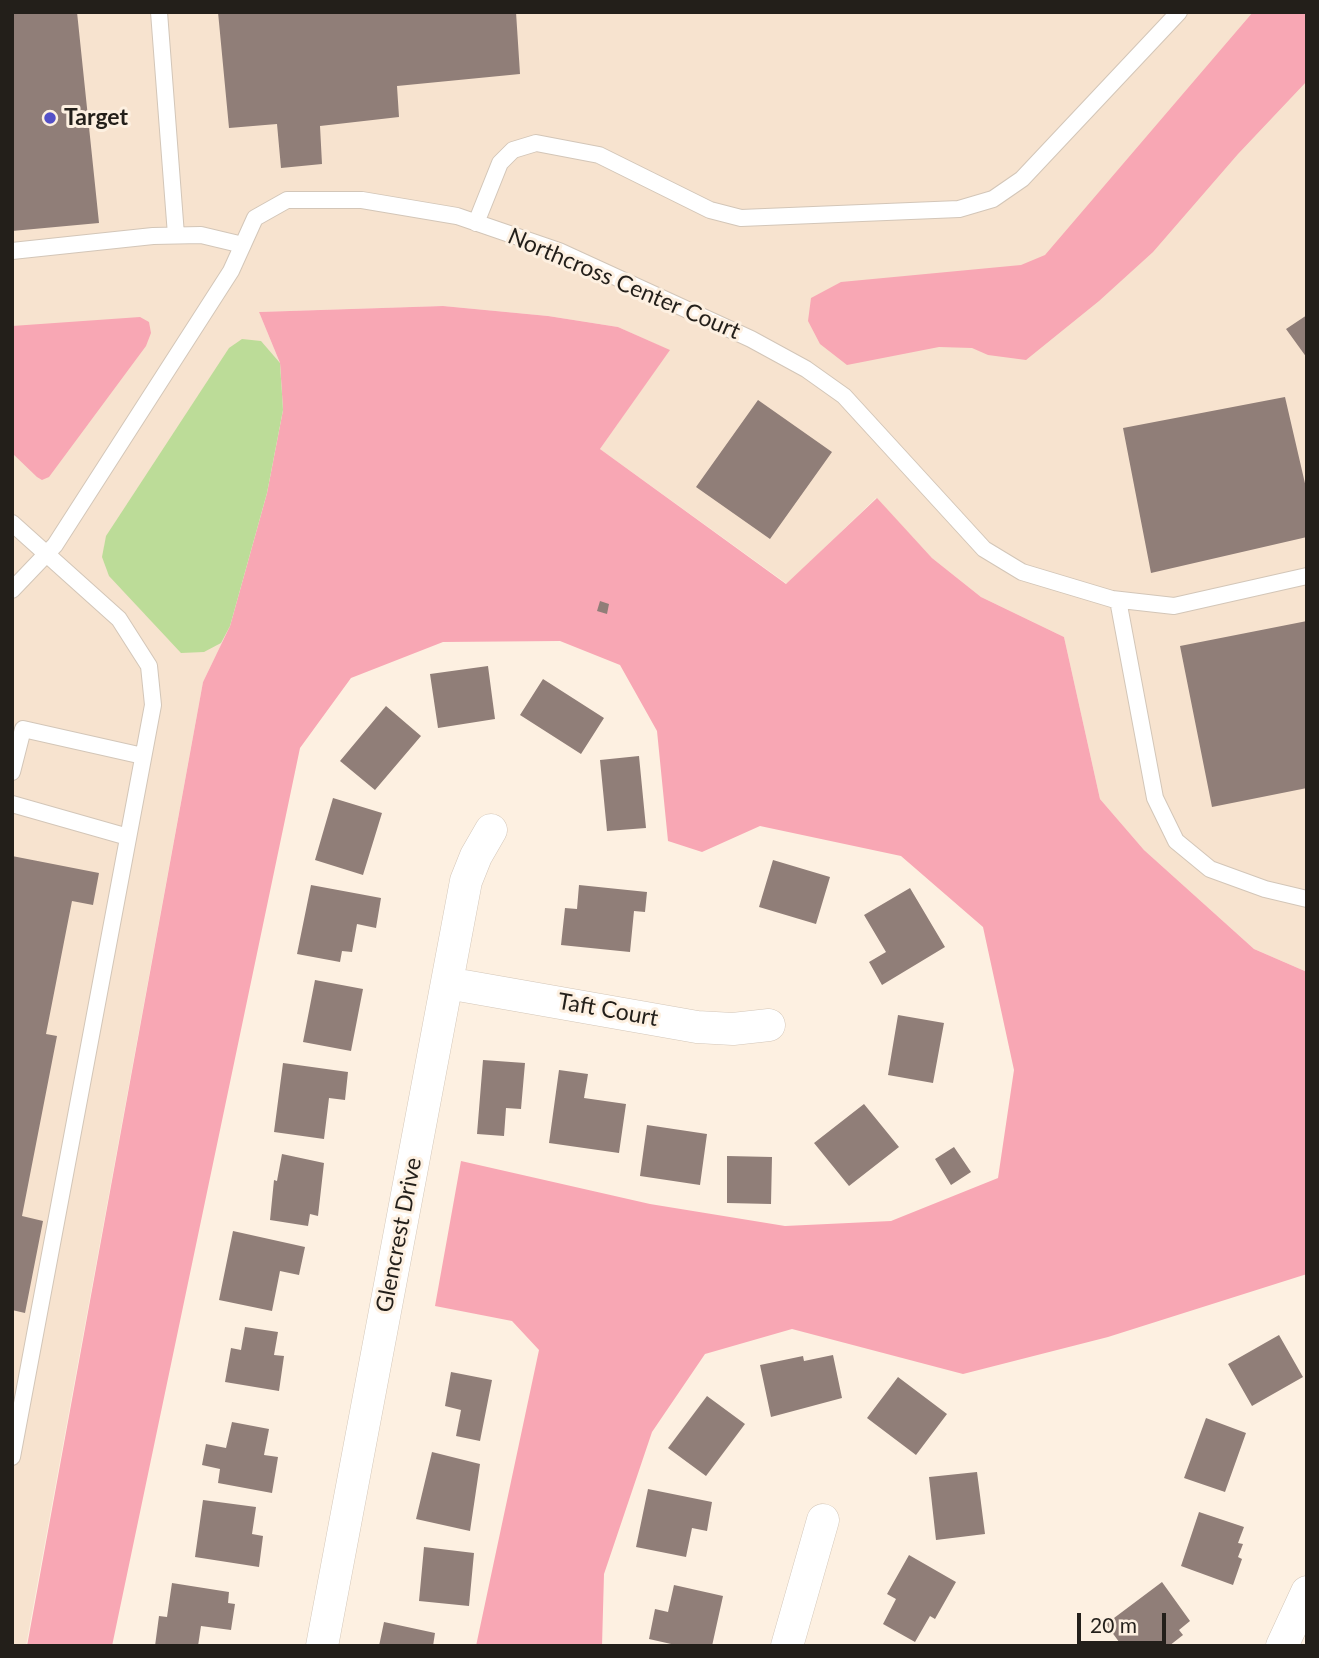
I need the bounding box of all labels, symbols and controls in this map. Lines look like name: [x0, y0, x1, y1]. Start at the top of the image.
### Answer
place label: Target: [64, 104, 128, 132]
marker: Target: [42, 110, 58, 126]
street label: Northcross Center Court: [504, 223, 744, 345]
street label: Taft Court: [556, 988, 660, 1032]
street label: Glencrest Drive: [370, 1155, 428, 1315]
scale bar: [1081, 1598, 1170, 1642]
text: 20 m: [1090, 1612, 1137, 1637]

